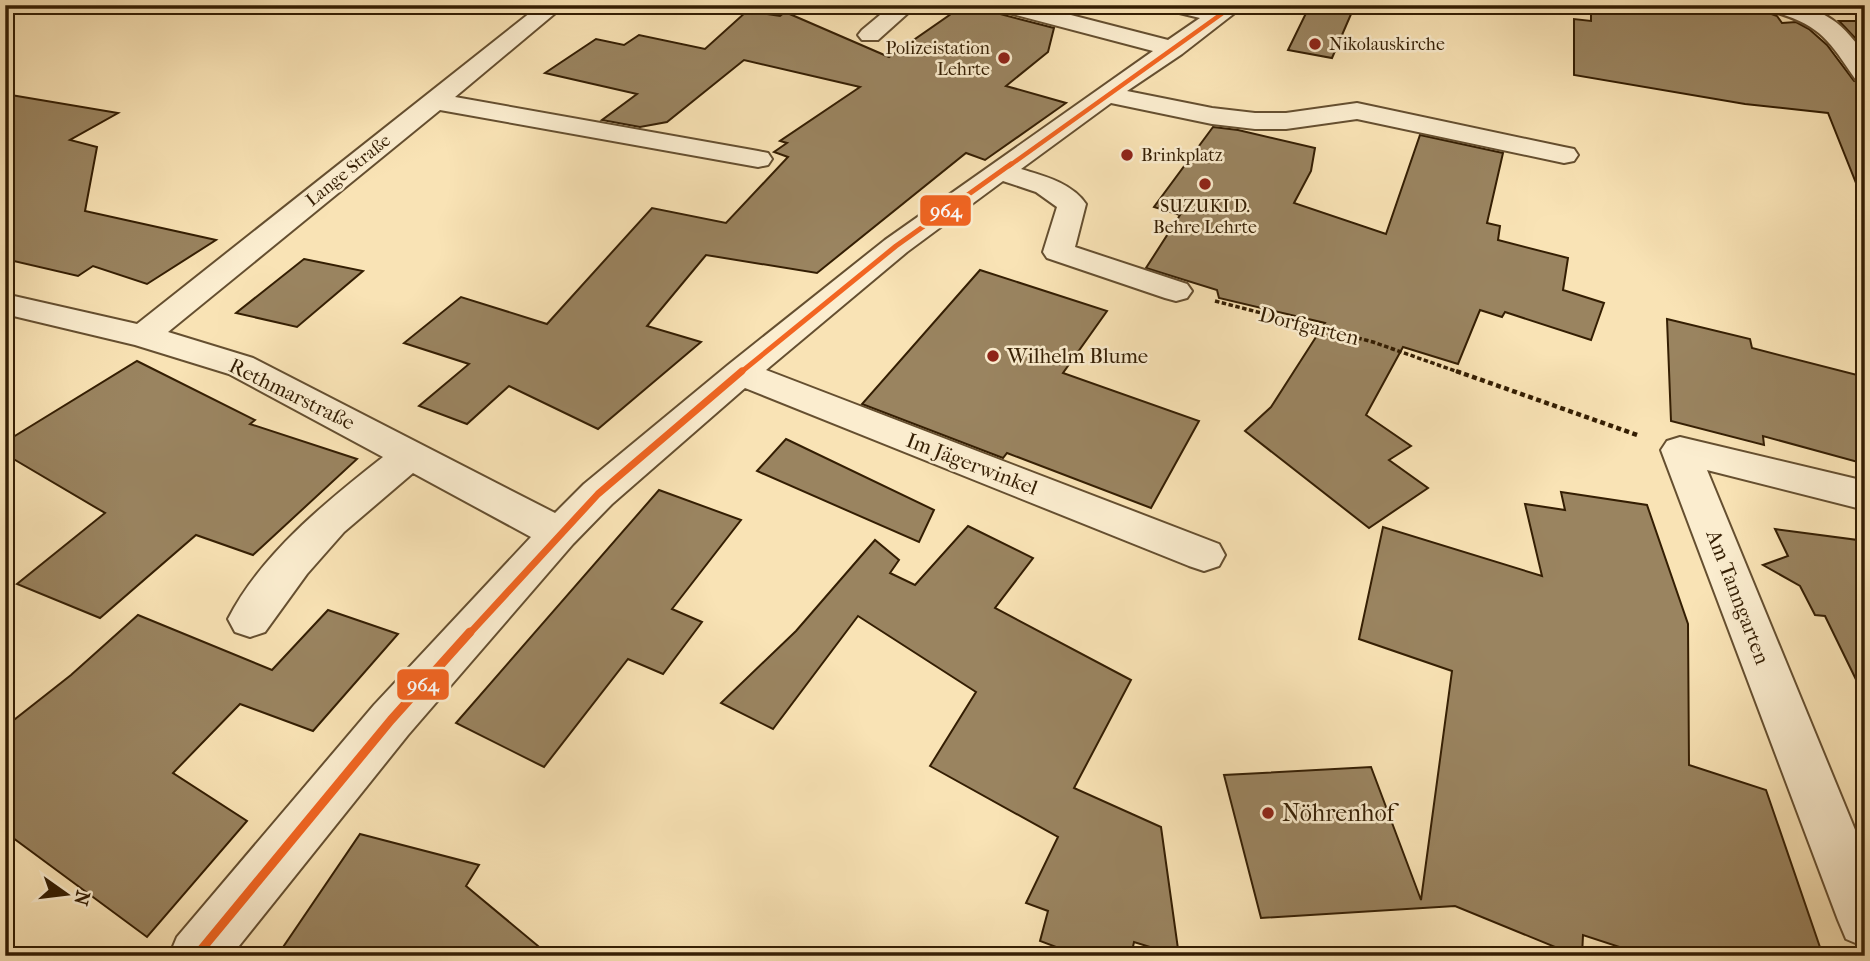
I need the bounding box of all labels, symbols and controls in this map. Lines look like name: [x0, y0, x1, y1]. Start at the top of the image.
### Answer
place label: Nikolauskirche: [1329, 34, 1445, 55]
marker: Nikolauskirche: [1307, 36, 1323, 52]
place label: Polizeistation Lehrte: [886, 38, 991, 80]
marker: Polizeistation Lehrte: [996, 50, 1012, 66]
street label: Lange Straße: [302, 130, 395, 211]
place label: Brinkplatz: [1141, 145, 1223, 166]
marker: Brinkplatz: [1119, 147, 1135, 163]
marker: SUZUKI D. Behre Lehrte: [1197, 176, 1213, 192]
line badge: 964: [919, 194, 972, 227]
place label: SUZUKI D. Behre Lehrte: [1153, 196, 1257, 238]
text: 964: [929, 200, 962, 222]
street label: Dorfgarten: [1256, 302, 1362, 350]
place label: Wilhelm Blume: [1006, 344, 1148, 368]
marker: Wilhelm Blume: [985, 348, 1001, 364]
street label: Rethmarstraße: [225, 353, 359, 435]
street label: Im Jägerwinkel: [903, 428, 1041, 500]
street label: Am Tanngarten: [1701, 525, 1775, 668]
line badge: 964: [396, 668, 450, 701]
text: 964: [406, 674, 439, 696]
place label: Nöhrenhof: [1282, 799, 1399, 827]
marker: Nöhrenhof: [1260, 805, 1276, 821]
north arrow: [32, 860, 102, 930]
text: N: [69, 888, 94, 908]

